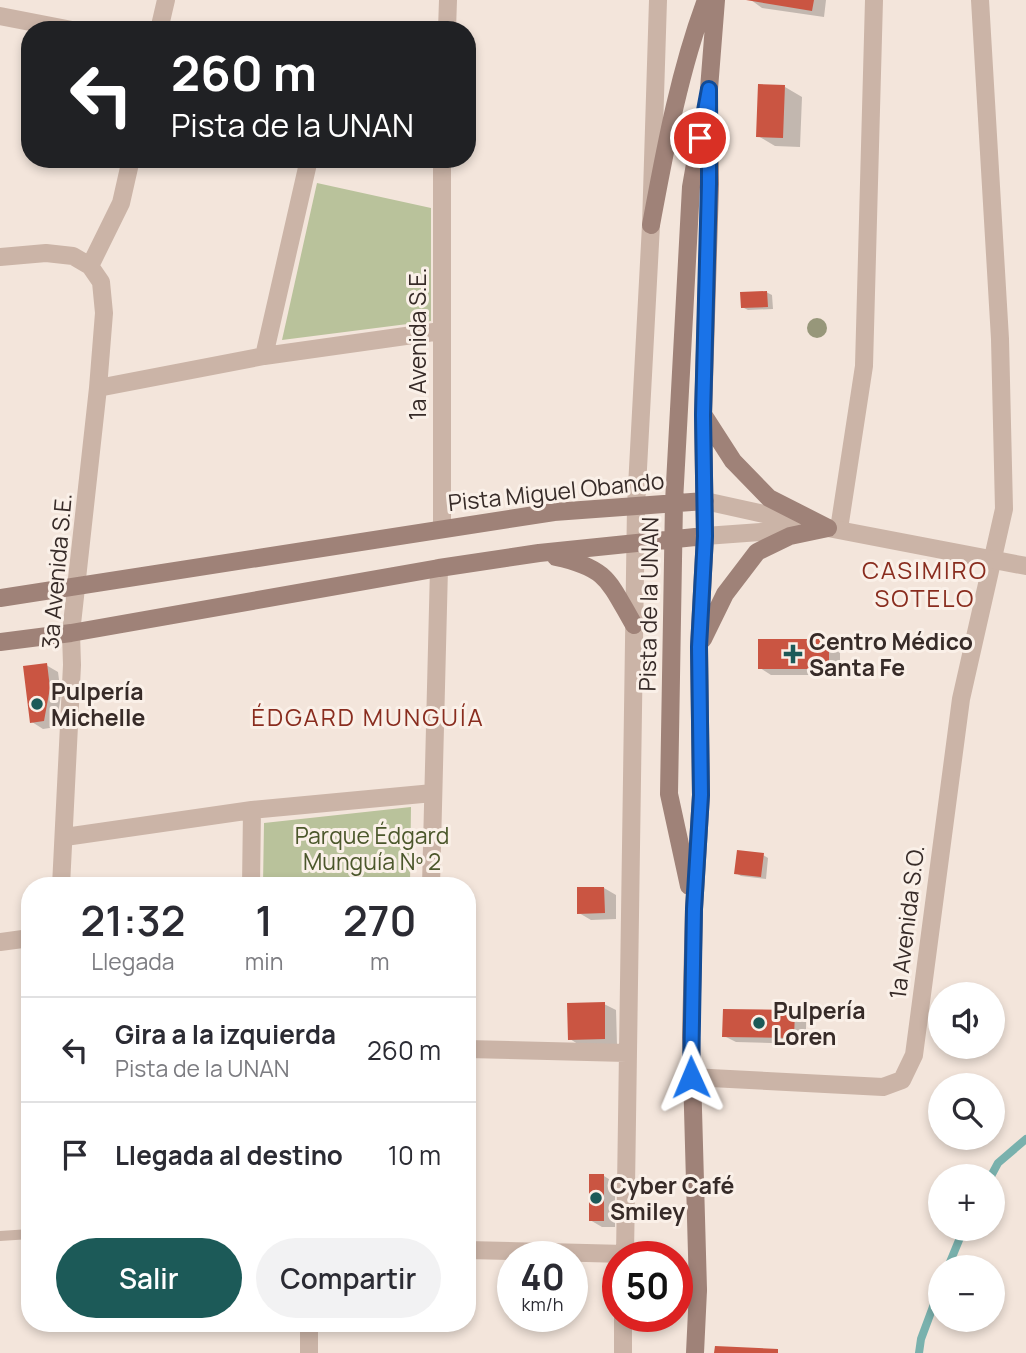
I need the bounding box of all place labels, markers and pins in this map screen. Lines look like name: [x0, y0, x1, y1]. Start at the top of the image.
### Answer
pin: [670, 108, 730, 168]
place label: Centro Médico Santa Fe: [809, 625, 973, 683]
marker: Centro Médico Santa Fe: [783, 644, 803, 664]
place label: Pulpería Michelle: [51, 675, 145, 733]
marker: Pulpería Michelle: [29, 696, 45, 712]
place label: Pulpería Loren: [773, 994, 865, 1052]
marker: Pulpería Loren: [751, 1015, 767, 1031]
place label: Cyber Café Smiley: [610, 1169, 735, 1227]
marker: Cyber Café Smiley: [588, 1190, 604, 1206]

